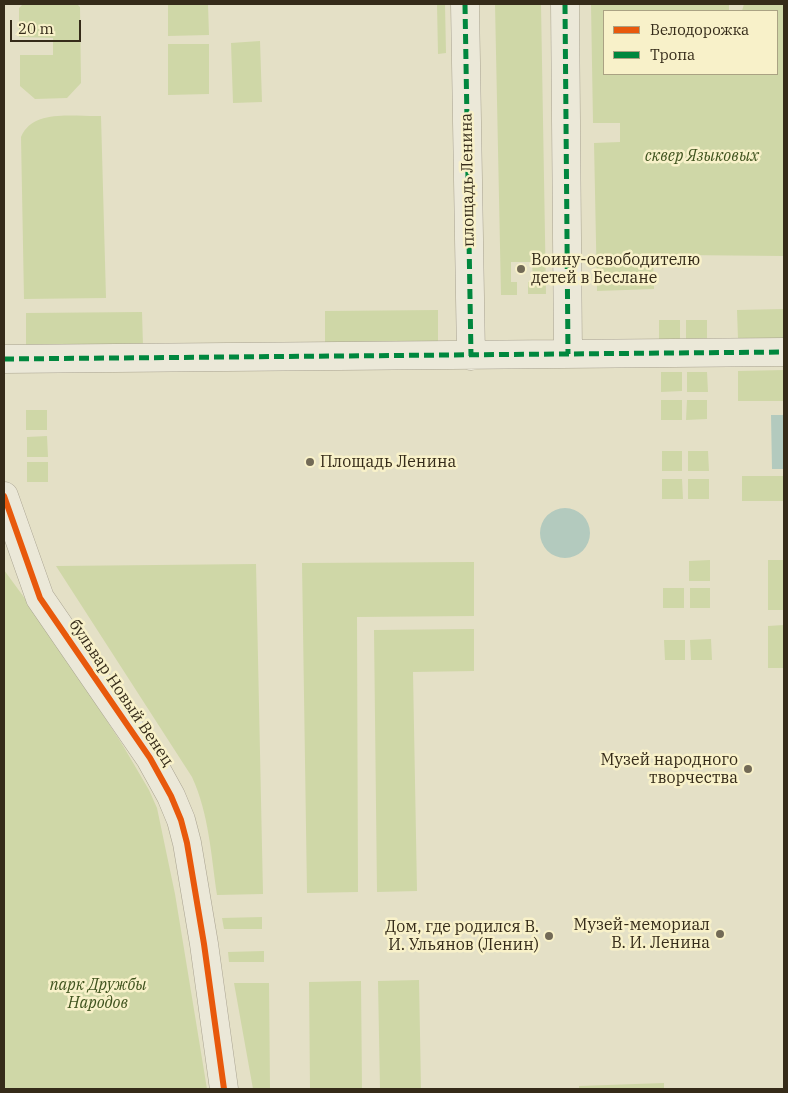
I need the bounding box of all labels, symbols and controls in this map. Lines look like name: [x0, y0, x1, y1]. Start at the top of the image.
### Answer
scale bar: [12, 10, 84, 42]
legend: [603, 10, 778, 75]
text: 20 m: [18, 19, 54, 38]
text: Велодорожка: [650, 20, 749, 39]
text: Тропа: [650, 45, 695, 64]
street label: площадь Ленина: [457, 113, 479, 247]
park label: сквер Языковых: [645, 146, 759, 166]
place label: Воину-освободителю детей в Беслане: [531, 250, 700, 288]
marker: Воину-освободителю детей в Беслане: [515, 263, 527, 275]
place label: Площадь Ленина: [320, 452, 456, 472]
marker: Площадь Ленина: [304, 456, 316, 468]
street label: бульвар Новый Венец: [65, 616, 177, 770]
place label: Музей народного творчества: [600, 750, 738, 788]
marker: Музей народного творчества: [742, 763, 754, 775]
place label: Музей-мемориал В. И. Ленина: [573, 915, 710, 953]
place label: Дом, где родился В. И. Ульянов (Ленин): [385, 917, 539, 955]
marker: Музей-мемориал В. И. Ленина: [714, 928, 726, 940]
marker: Дом, где родился В. И. Ульянов (Ленин): [543, 930, 555, 942]
park label: парк Дружбы Народов: [49, 975, 147, 1013]

